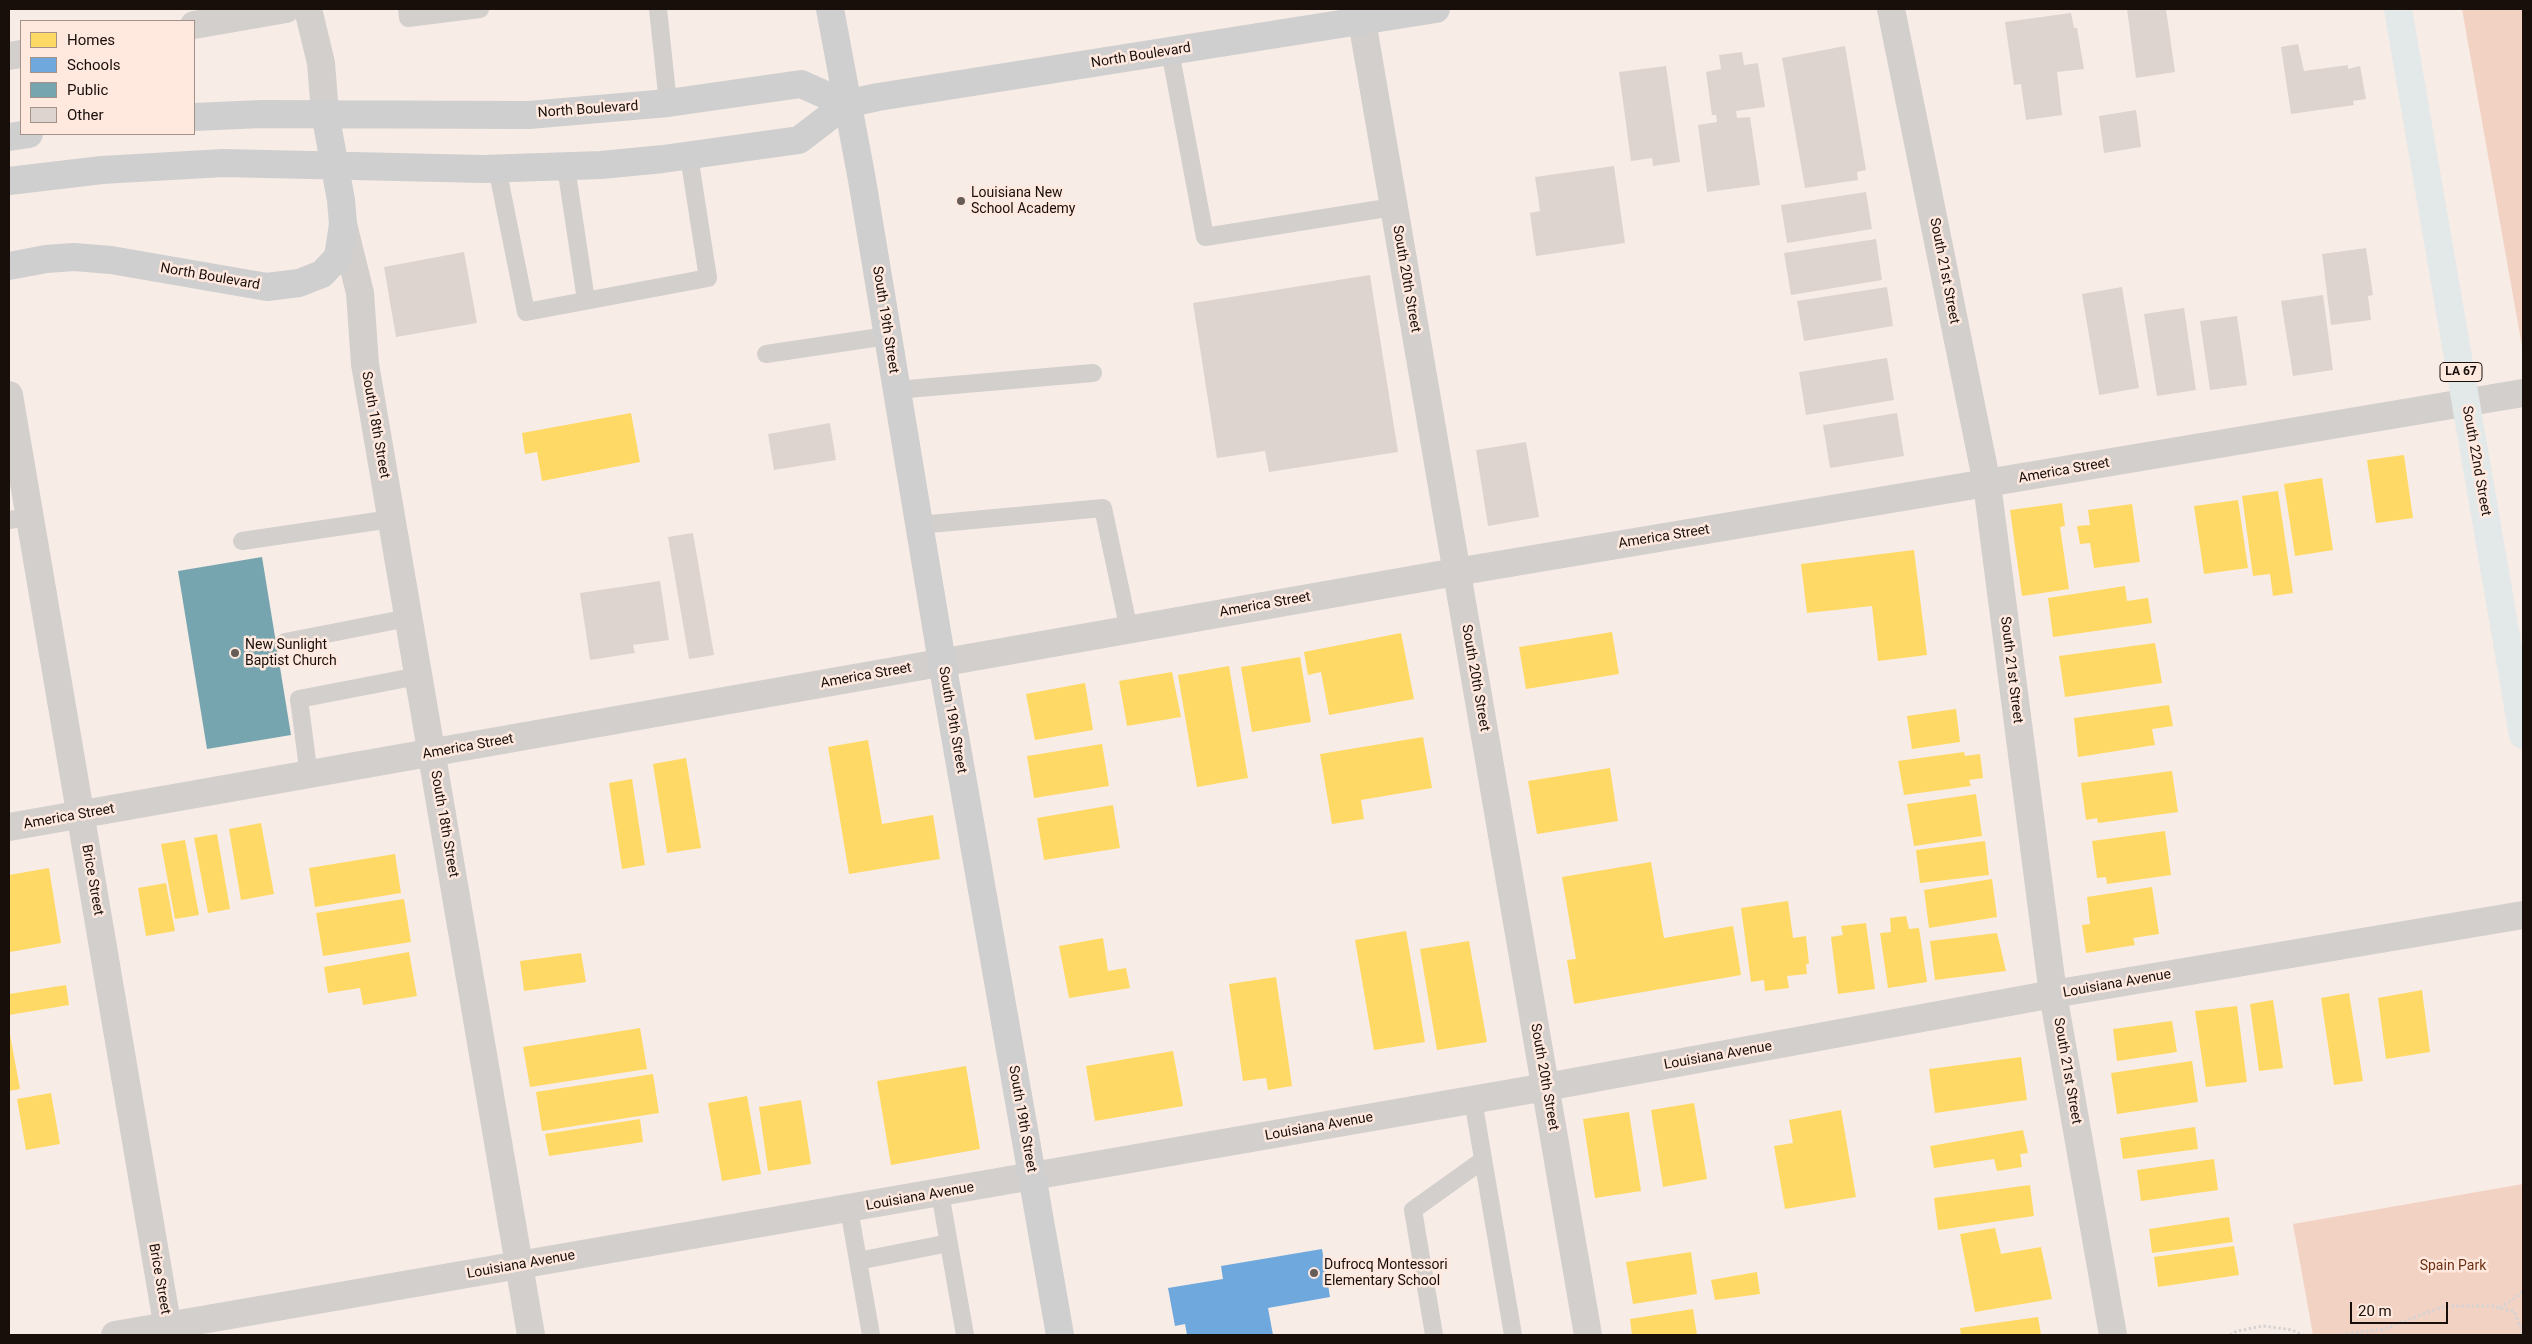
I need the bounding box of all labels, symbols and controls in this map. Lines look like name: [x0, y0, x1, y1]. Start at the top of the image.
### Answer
legend: [20, 20, 195, 135]
text: Homes: [67, 31, 115, 49]
street label: North Boulevard: [1090, 40, 1192, 72]
text: Schools: [67, 56, 121, 74]
text: Public: [67, 81, 108, 99]
street label: North Boulevard: [537, 98, 639, 122]
text: Other: [67, 106, 104, 124]
place label: Louisiana New School Academy: [971, 185, 1075, 218]
marker: Louisiana New School Academy: [955, 195, 967, 207]
street label: South 21st Street: [1925, 217, 1963, 325]
street label: South 20th Street: [1388, 224, 1424, 334]
street label: North Boulevard: [159, 260, 261, 294]
street label: South 19th Street: [868, 265, 902, 375]
road number: LA 67: [2440, 362, 2482, 382]
street label: South 18th Street: [357, 370, 393, 480]
street label: South 22nd Street: [2458, 405, 2494, 517]
street label: America Street: [2017, 455, 2111, 487]
street label: America Street: [1617, 521, 1711, 553]
street label: America Street: [1218, 589, 1312, 621]
street label: South 21st Street: [1996, 616, 2026, 724]
street label: South 20th Street: [1457, 623, 1493, 733]
place label: New Sunlight Baptist Church: [245, 637, 337, 670]
marker: New Sunlight Baptist Church: [229, 647, 241, 659]
street label: America Street: [819, 660, 913, 692]
street label: South 19th Street: [934, 665, 970, 775]
street label: America Street: [421, 731, 515, 763]
street label: South 18th Street: [426, 769, 462, 879]
street label: America Street: [22, 801, 116, 833]
street label: Brice Street: [77, 843, 107, 917]
street label: Louisiana Avenue: [2062, 966, 2172, 1002]
street label: South 21st Street: [2049, 1016, 2085, 1126]
street label: South 20th Street: [1526, 1022, 1562, 1132]
street label: Louisiana Avenue: [1663, 1038, 1773, 1074]
street label: South 19th Street: [1004, 1064, 1040, 1174]
street label: Louisiana Avenue: [1264, 1109, 1374, 1145]
street label: Louisiana Avenue: [865, 1179, 975, 1215]
street label: Brice Street: [144, 1242, 174, 1316]
street label: Louisiana Avenue: [466, 1247, 576, 1283]
place label: Dufrocq Montessori Elementary School: [1324, 1257, 1448, 1290]
park label: Spain Park: [2420, 1258, 2486, 1274]
marker: Dufrocq Montessori Elementary School: [1308, 1267, 1320, 1279]
scale bar: [2352, 1292, 2450, 1324]
text: 20 m: [2358, 1302, 2392, 1320]

